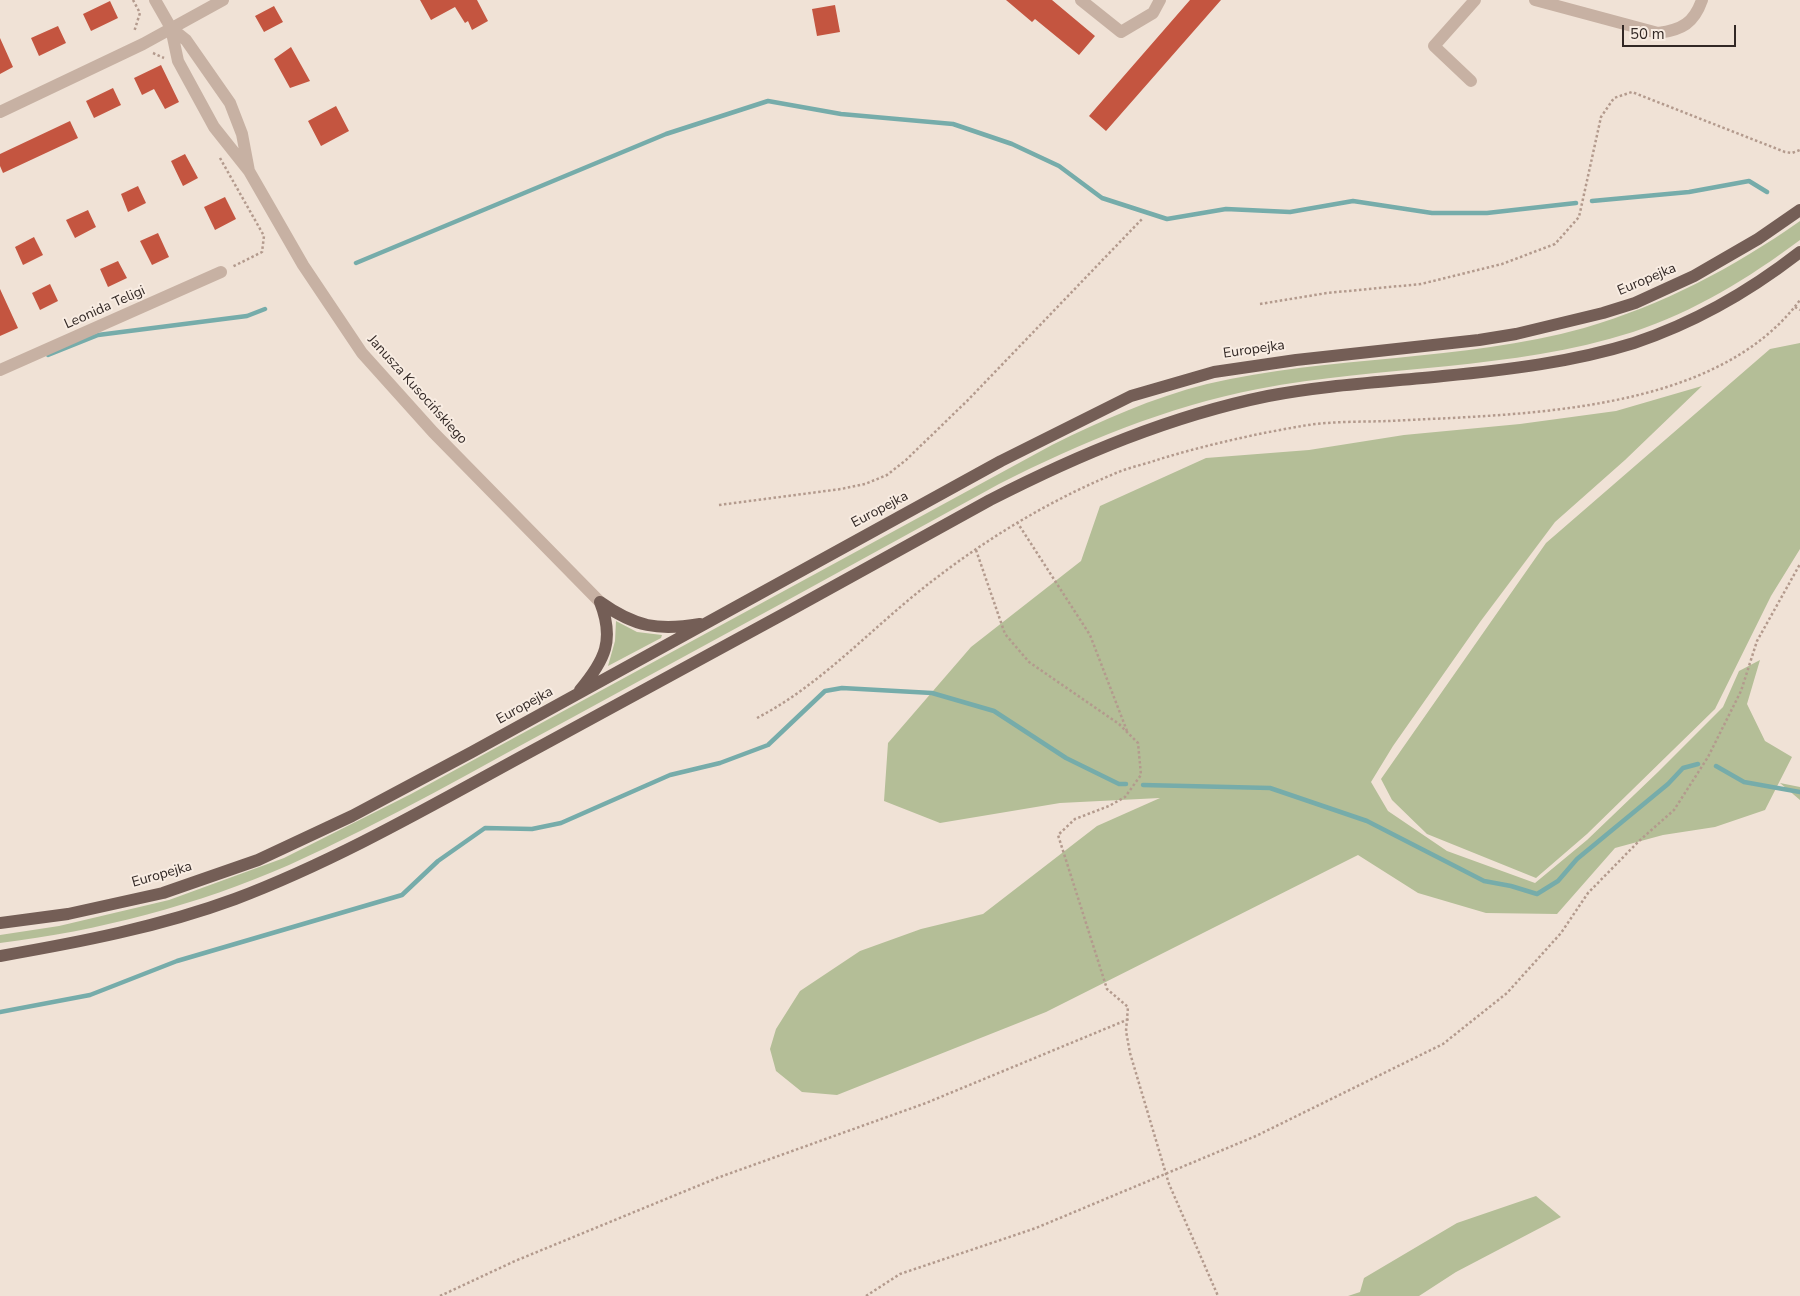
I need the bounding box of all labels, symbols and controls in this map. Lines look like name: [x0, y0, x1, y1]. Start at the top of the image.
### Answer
scale bar: [1625, 15, 1739, 47]
text: 50 m: [1630, 24, 1665, 44]
street label: Europejka: [1615, 260, 1679, 300]
street label: Leonida Teligi: [62, 283, 148, 333]
street label: Janusza Kusocińskiego: [364, 332, 470, 448]
street label: Europejka: [1222, 337, 1286, 363]
street label: Europejka: [849, 488, 911, 532]
street label: Europejka: [494, 684, 556, 728]
street label: Europejka: [130, 858, 194, 892]

